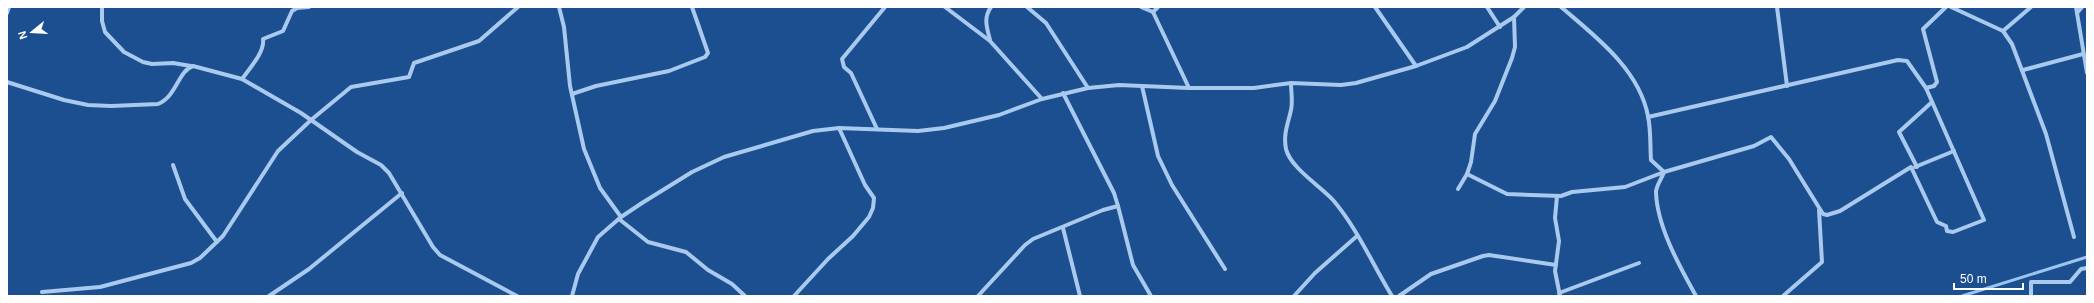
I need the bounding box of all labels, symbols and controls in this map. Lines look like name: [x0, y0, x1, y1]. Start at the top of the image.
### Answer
north arrow: [12, 12, 52, 52]
text: N: [16, 29, 29, 41]
scale bar: [1954, 265, 2023, 291]
text: 50 m: [1960, 272, 1987, 286]

